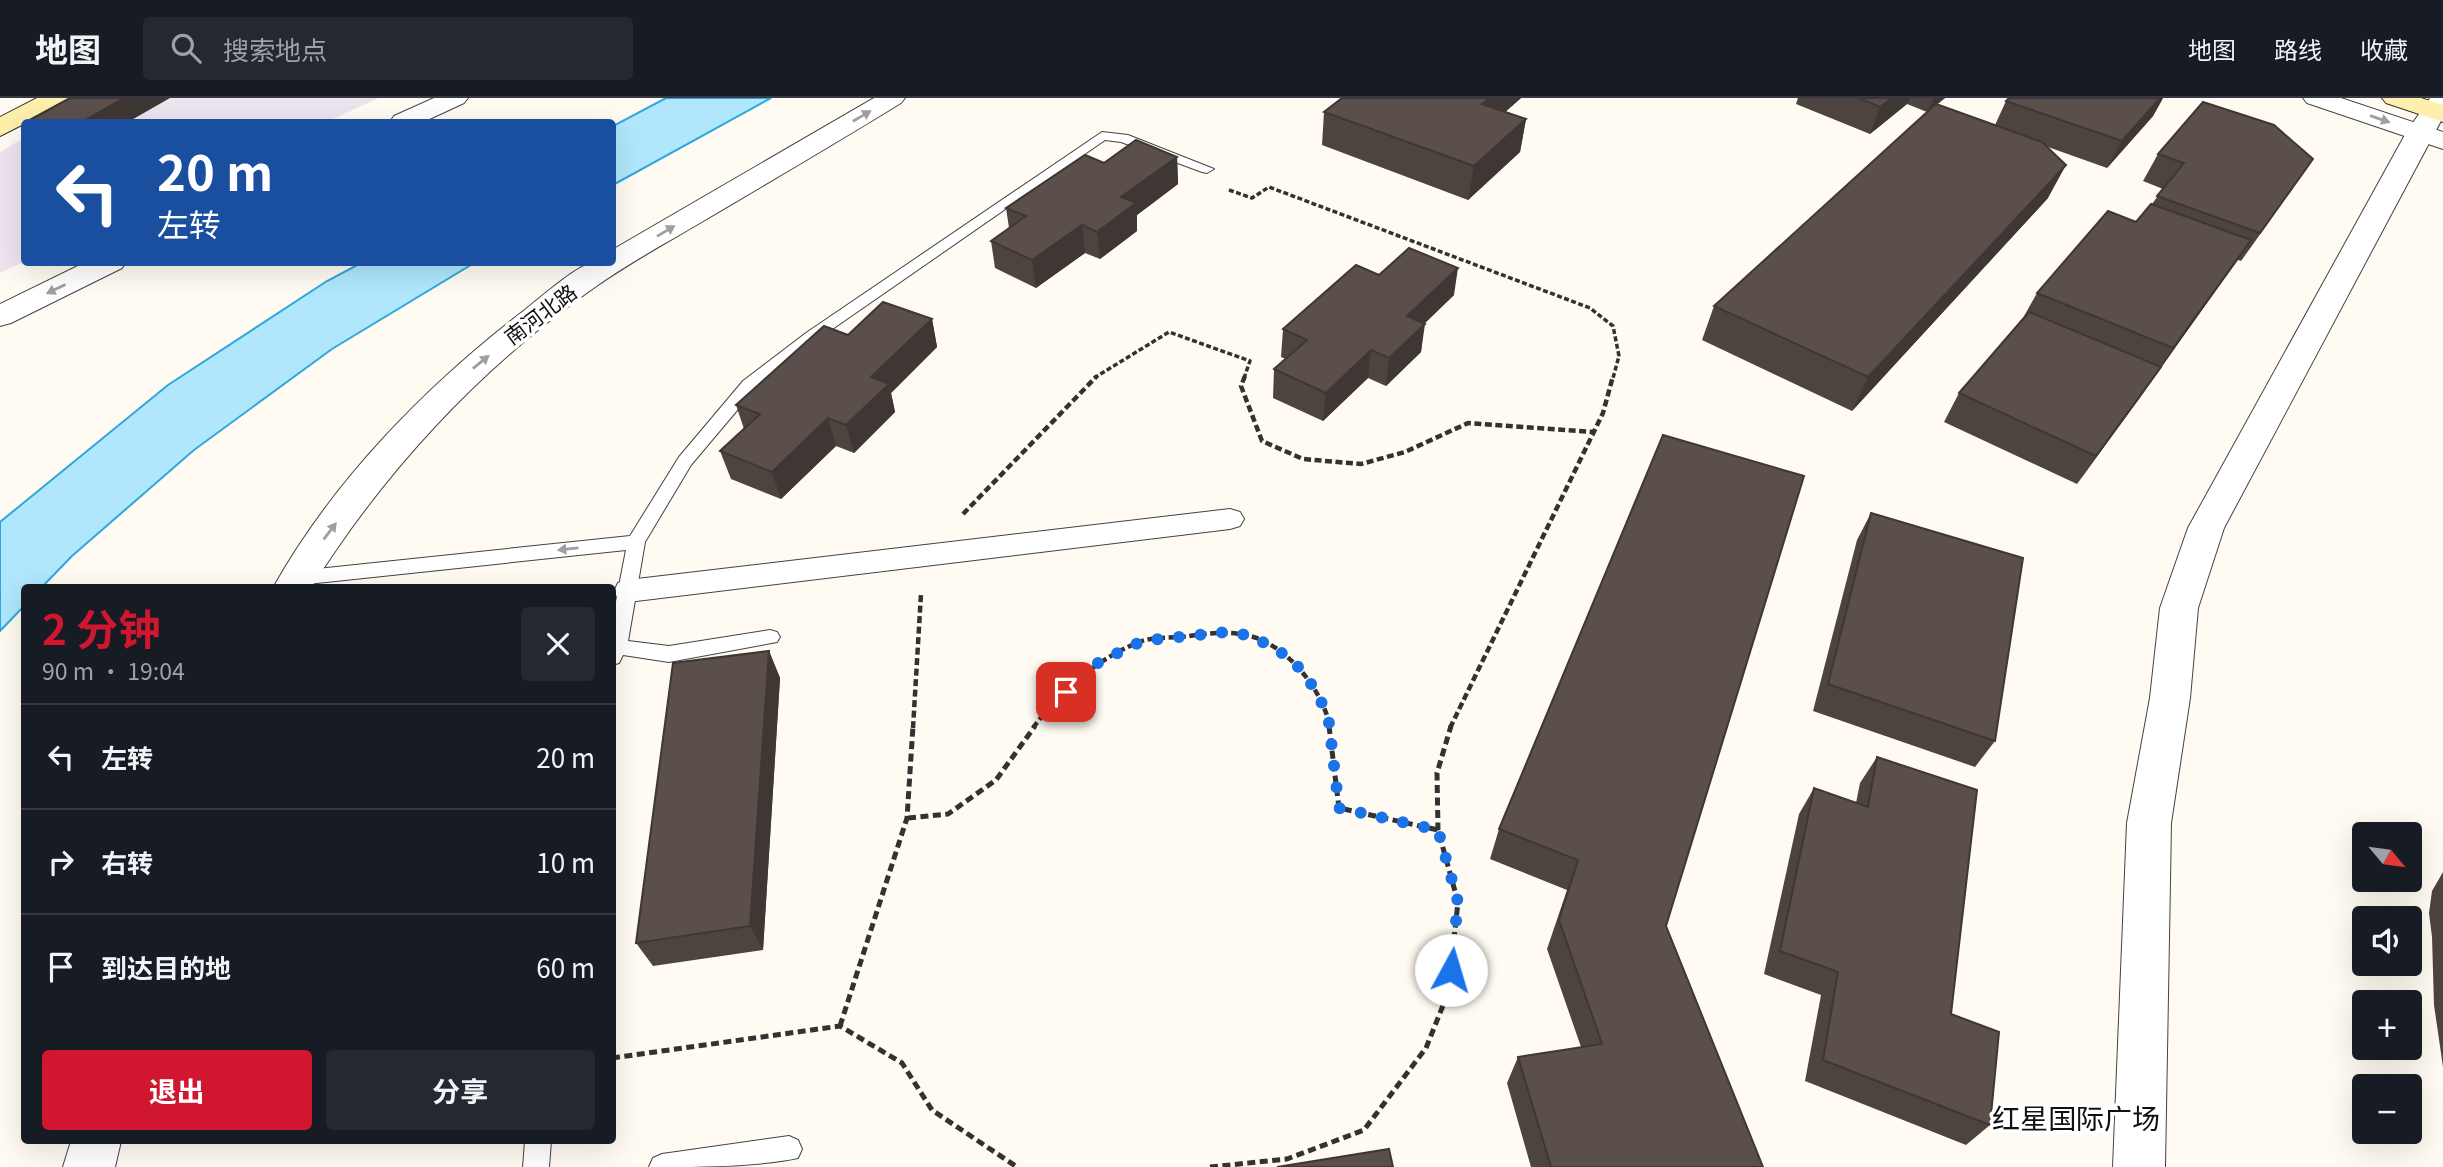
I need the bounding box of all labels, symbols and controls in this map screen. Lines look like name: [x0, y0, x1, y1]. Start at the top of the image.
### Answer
search box: [143, 17, 633, 80]
text: 地图: [35, 24, 101, 72]
icon: search: [167, 29, 205, 67]
text: 搜索地点: [223, 30, 327, 67]
text: 地图: [2188, 31, 2236, 66]
text: 路线: [2274, 31, 2322, 66]
text: 收藏: [2360, 31, 2408, 66]
one-way arrow: [853, 109, 872, 122]
one-way arrow: [2369, 115, 2390, 125]
text: 20 m: [157, 134, 273, 205]
icon: left: [42, 147, 133, 238]
text: 左转: [157, 200, 221, 246]
one-way arrow: [657, 225, 676, 237]
street label: 南河北路: [497, 276, 582, 351]
one-way arrow: [46, 283, 66, 295]
one-way arrow: [472, 355, 489, 370]
one-way arrow: [322, 523, 337, 541]
one-way arrow: [557, 544, 579, 555]
text: 2 分钟: [42, 596, 160, 657]
button: close: [521, 607, 595, 681]
text: 90 m · 19:04: [42, 653, 185, 687]
pin: [1036, 662, 1096, 722]
icon: arrive: [1047, 673, 1085, 711]
icon: left: [42, 738, 80, 776]
text: 左转: [101, 738, 153, 775]
text: 20 m: [536, 738, 595, 775]
north arrow: [2352, 822, 2422, 892]
map controls: [2352, 822, 2422, 1144]
icon: right: [42, 843, 80, 881]
text: 右转: [101, 843, 153, 880]
text: 10 m: [536, 843, 595, 880]
button: sound: [2352, 906, 2422, 976]
position arrow: [1414, 933, 1488, 1007]
icon: arrive: [42, 948, 80, 986]
text: 到达目的地: [101, 948, 231, 985]
text: 60 m: [536, 948, 595, 985]
button: +: [2352, 990, 2422, 1060]
button: 退出: [42, 1050, 312, 1130]
button: 分享: [326, 1050, 595, 1130]
button: −: [2352, 1074, 2422, 1144]
district label: 红星国际广场: [1992, 1097, 2160, 1137]

